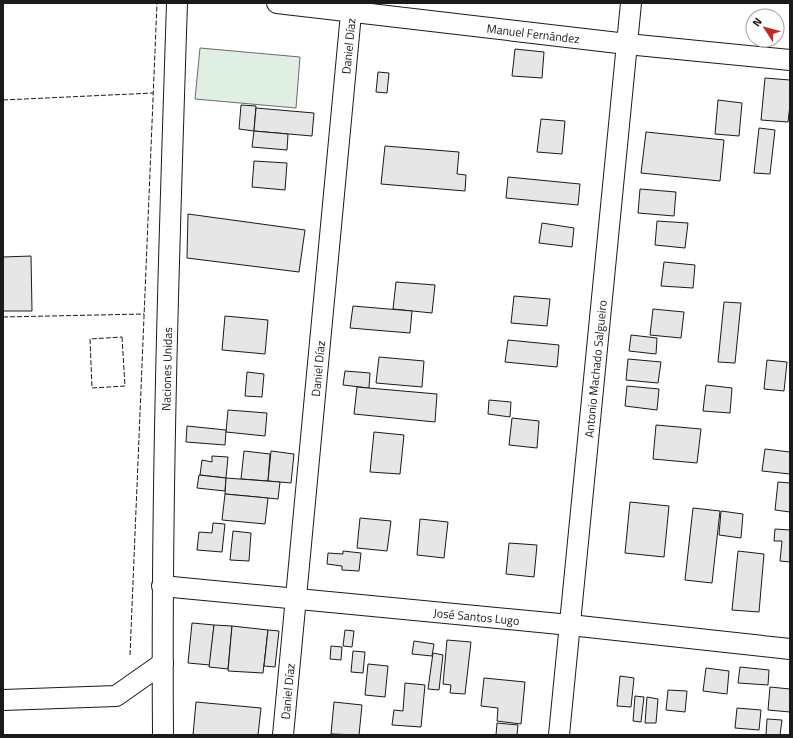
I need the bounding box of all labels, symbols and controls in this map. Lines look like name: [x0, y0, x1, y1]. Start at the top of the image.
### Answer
north arrow: [745, 8, 785, 48]
text: N: [748, 14, 766, 30]
street label: Daniel Díaz: [336, 17, 360, 75]
street label: Manuel Fernández: [486, 18, 581, 48]
street label: Antonio Machado Salgueiro: [579, 299, 611, 439]
street label: Naciones Unidas: [156, 326, 177, 411]
street label: Daniel Díaz: [305, 340, 330, 398]
street label: José Santos Lugo: [433, 603, 520, 630]
street label: Daniel Díaz: [275, 662, 299, 720]

